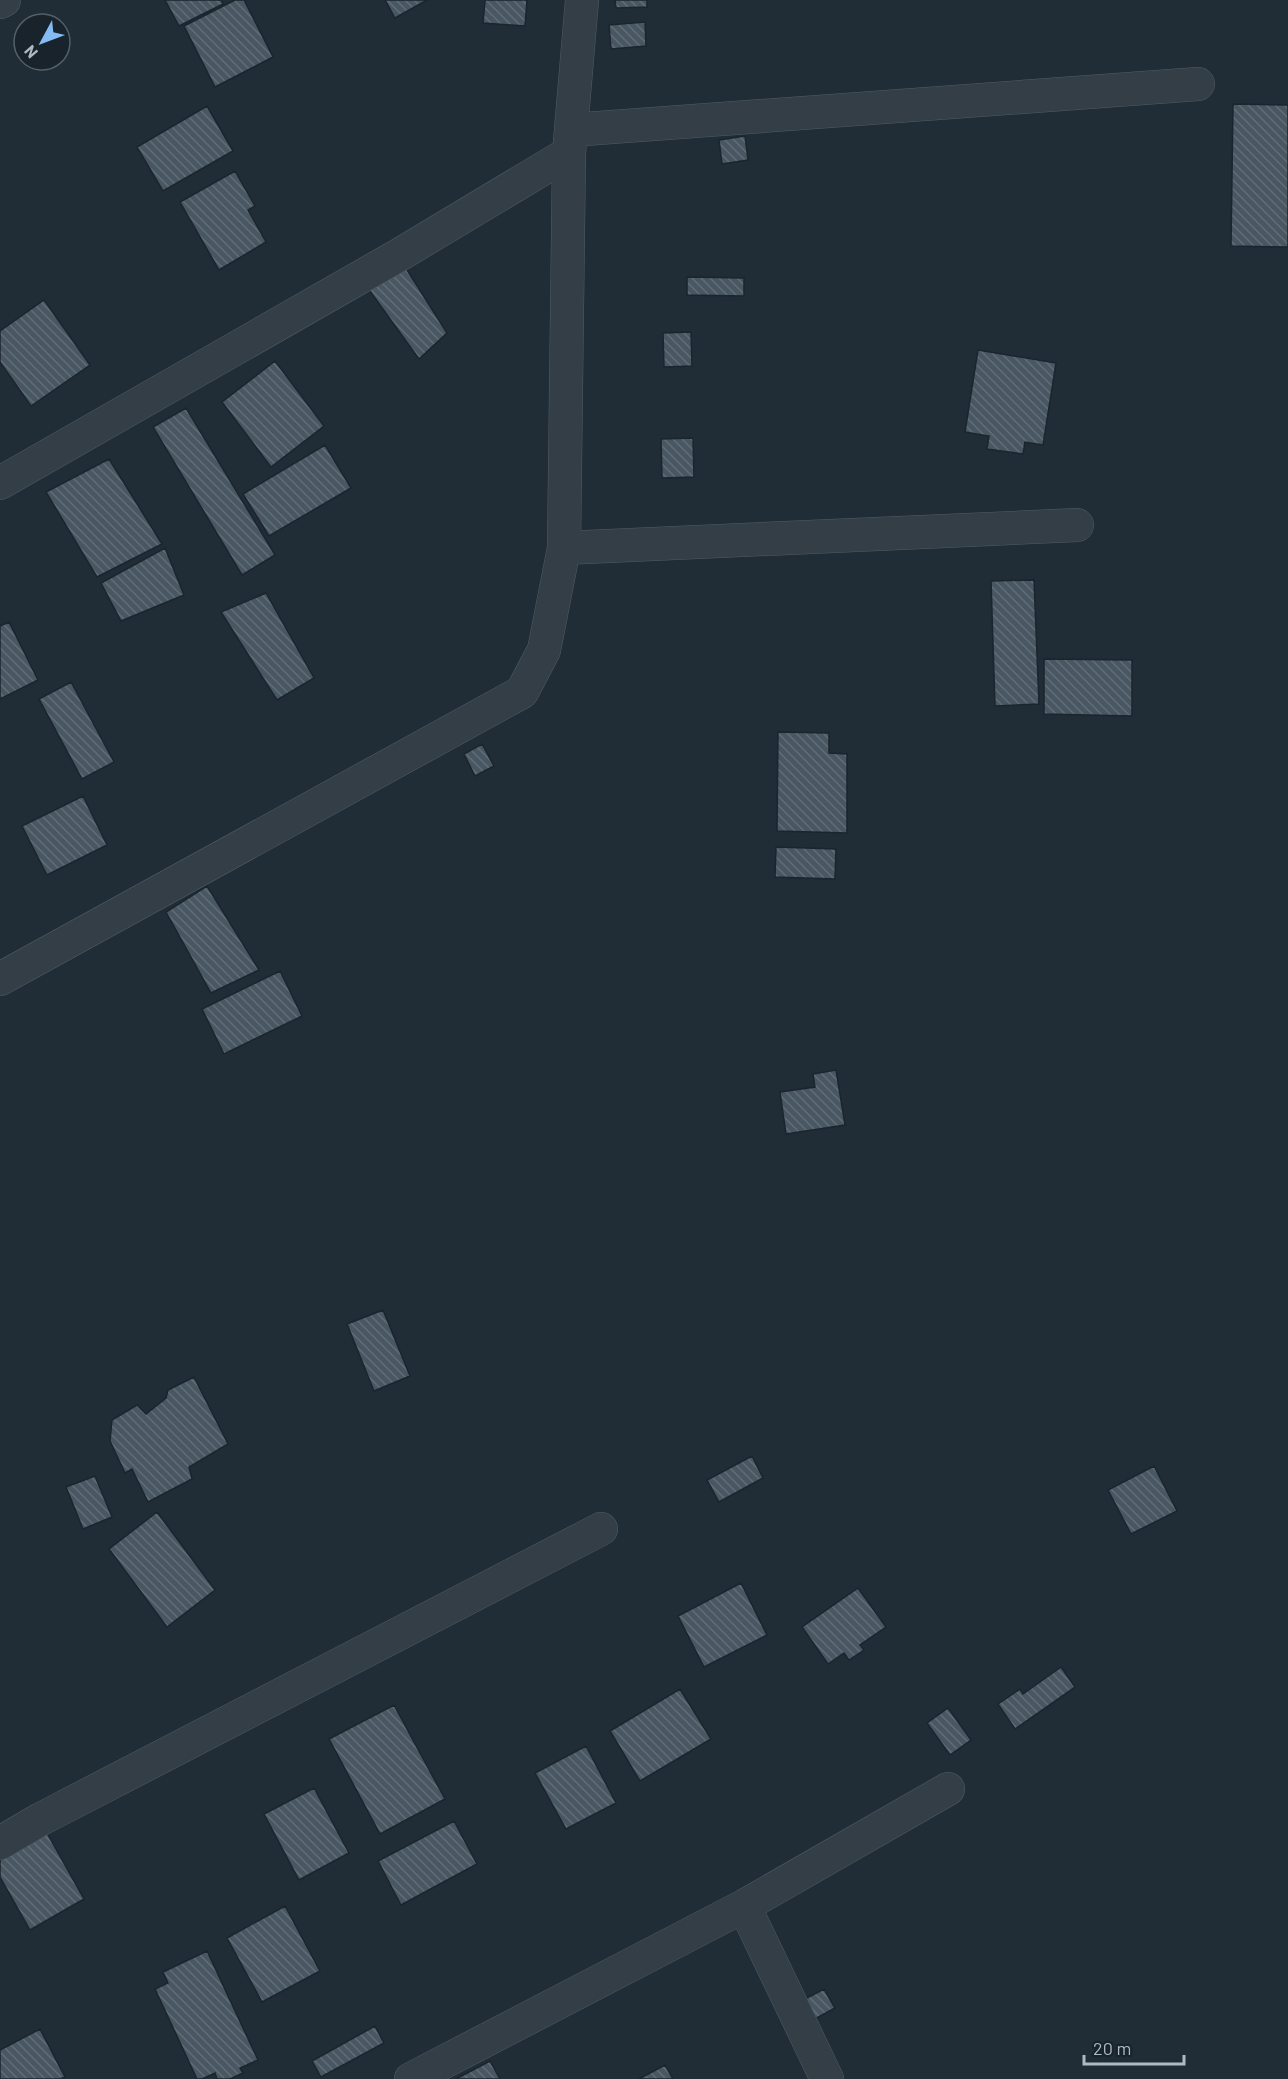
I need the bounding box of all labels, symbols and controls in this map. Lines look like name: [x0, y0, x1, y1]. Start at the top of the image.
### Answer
north arrow: [12, 12, 72, 72]
text: N: [20, 42, 41, 62]
scale bar: [1084, 2028, 1184, 2066]
text: 20 m: [1093, 2037, 1131, 2059]

